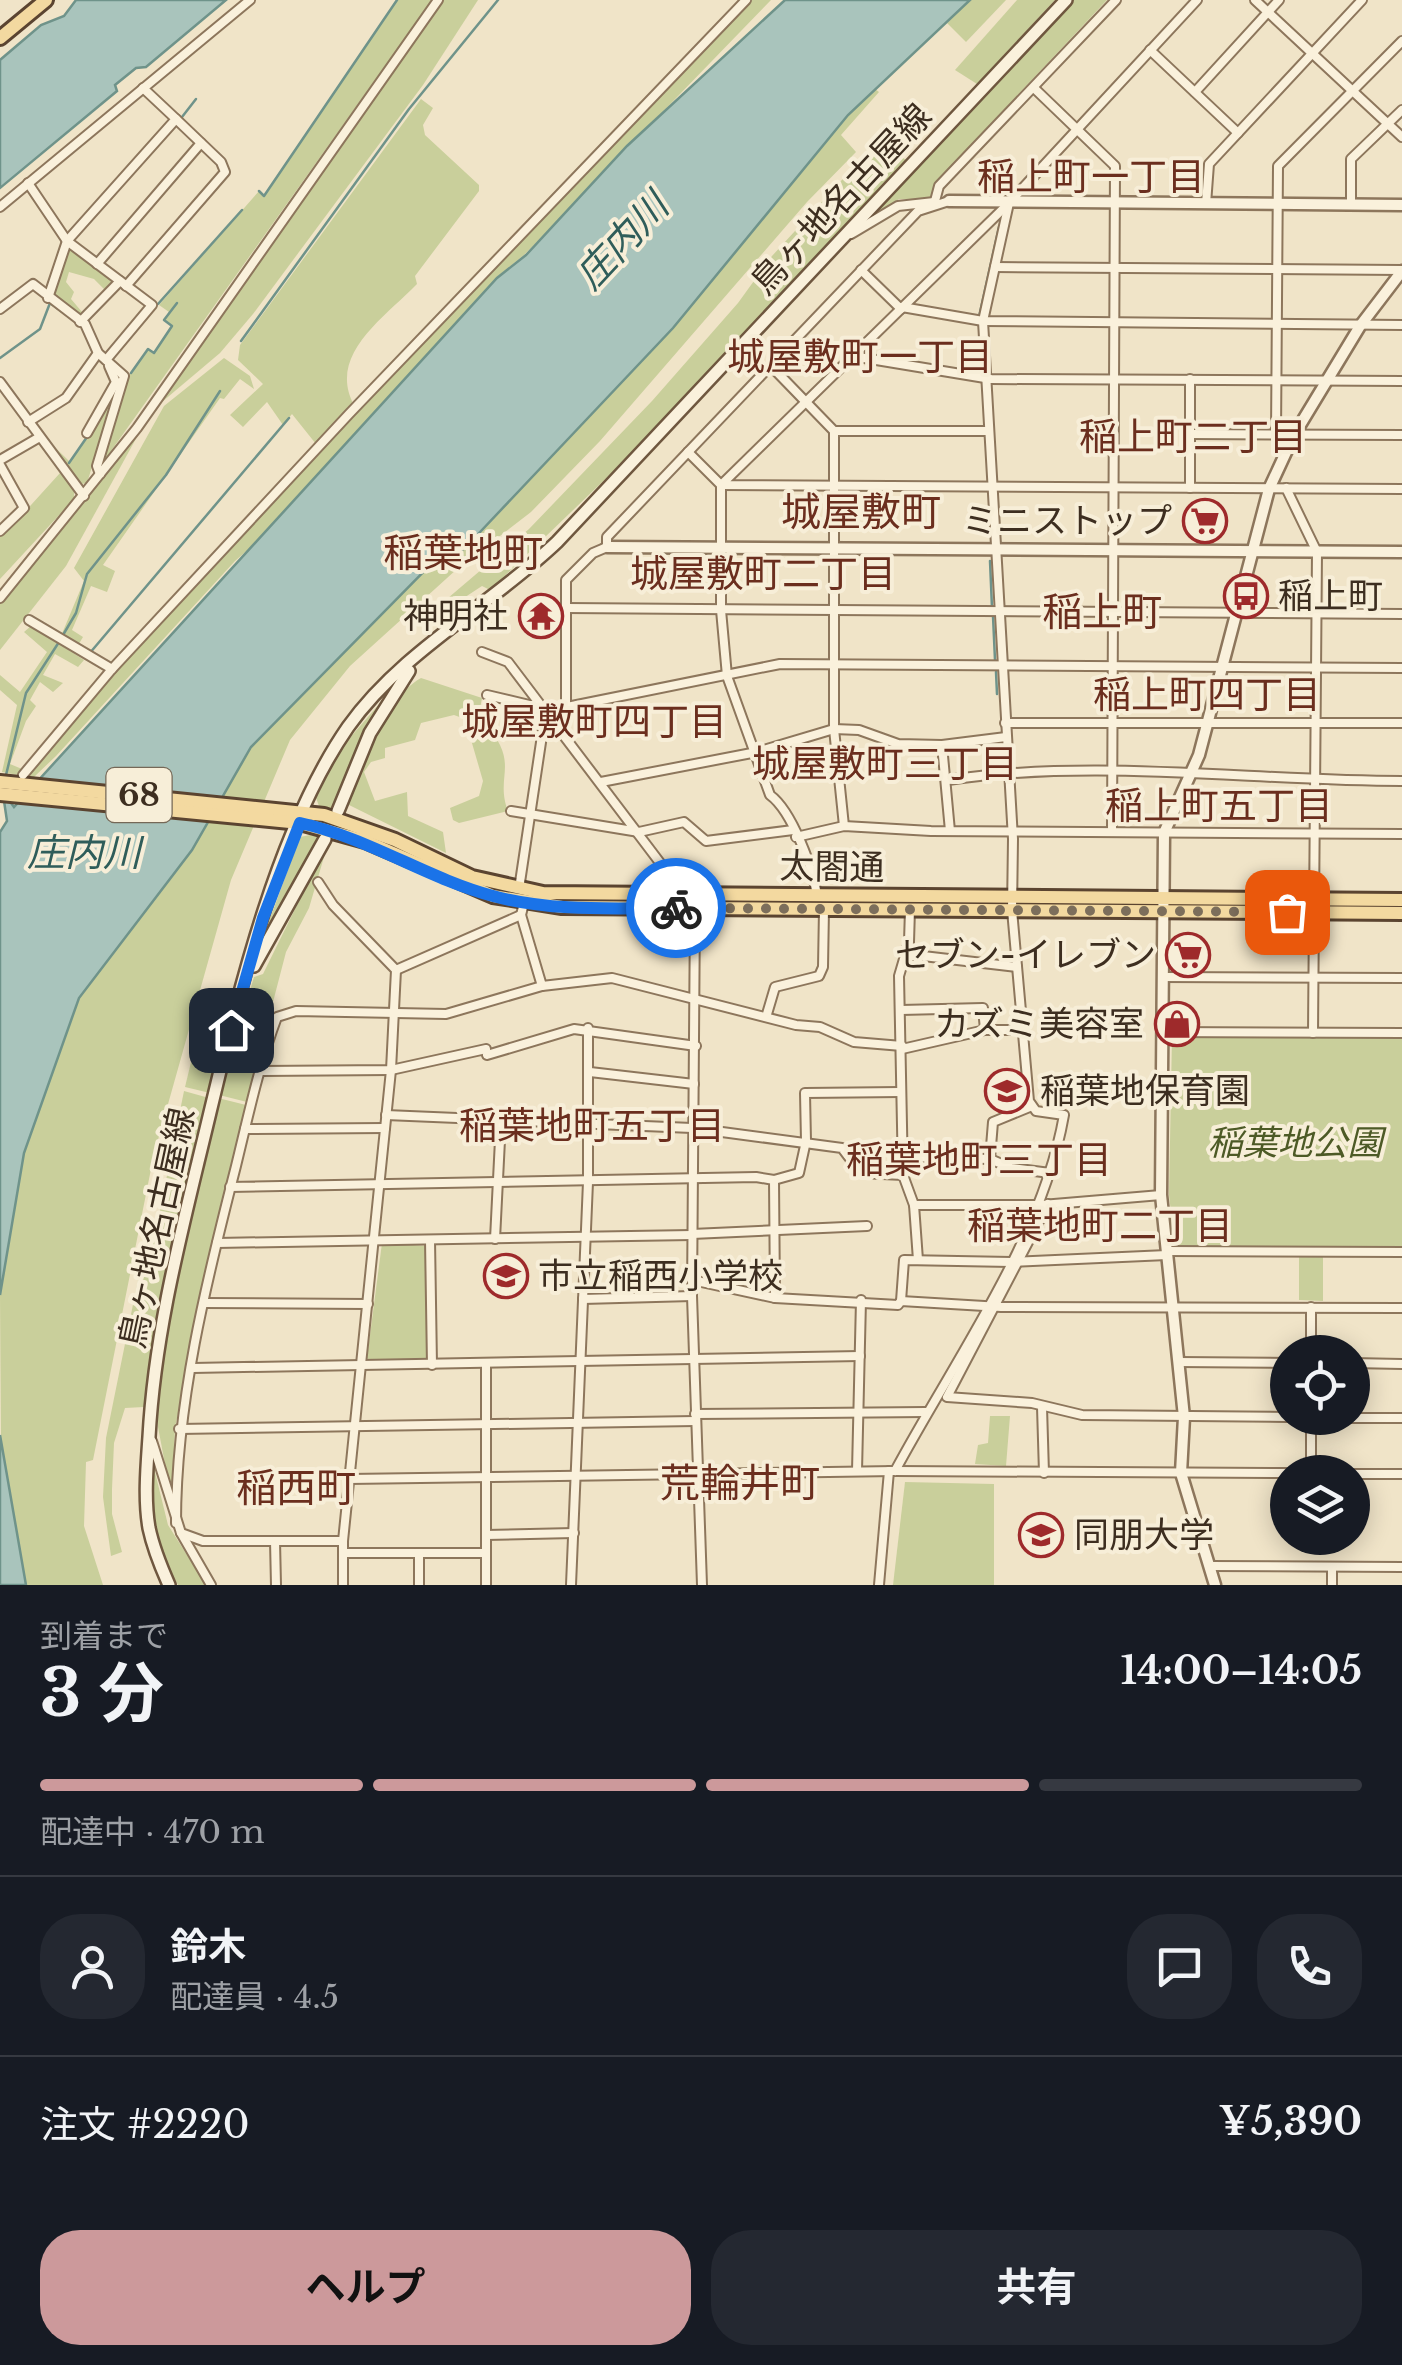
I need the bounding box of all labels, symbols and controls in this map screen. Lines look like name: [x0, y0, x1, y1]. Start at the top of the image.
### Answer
street label: 鳥ヶ地名古屋線: [741, 94, 940, 303]
district label: 稲上町一丁目: [977, 153, 1205, 200]
water label: 庄内川: [566, 180, 680, 298]
district label: 城屋敷町一丁目: [727, 333, 993, 380]
district label: 稲上町二丁目: [1079, 413, 1307, 460]
district label: 城屋敷町: [781, 487, 941, 537]
supermarket icon: ミニストップ: [1182, 498, 1228, 544]
place label: ミニストップ: [962, 499, 1172, 542]
district label: 稲葉地町: [383, 528, 543, 578]
district label: 城屋敷町二丁目: [630, 550, 896, 597]
bus stop icon: 稲上町: [1223, 573, 1269, 619]
place label: 稲上町: [1278, 574, 1383, 617]
district label: 稲上町: [1042, 587, 1162, 637]
temple icon: 神明社: [518, 593, 564, 639]
place label: 神明社: [403, 594, 508, 637]
district label: 稲上町四丁目: [1093, 671, 1321, 718]
district label: 城屋敷町四丁目: [461, 698, 727, 745]
district label: 城屋敷町三丁目: [752, 740, 1018, 787]
road number: 68: [106, 768, 172, 822]
district label: 稲上町五丁目: [1105, 782, 1333, 829]
water label: 庄内川: [27, 829, 145, 876]
street label: 太閤通: [779, 844, 885, 889]
courier: [626, 858, 726, 958]
pin: [1245, 870, 1330, 955]
icon: bike: [649, 881, 704, 936]
icon: bag: [1260, 885, 1315, 940]
supermarket icon: セブン-イレブン: [1165, 932, 1211, 978]
place label: セブン-イレブン: [895, 933, 1156, 976]
pin: [189, 988, 274, 1073]
shop icon: カズミ美容室: [1154, 1001, 1200, 1047]
place label: カズミ美容室: [934, 1002, 1144, 1045]
icon: home: [204, 1003, 259, 1058]
school or university icon: 稲葉地保育園: [984, 1068, 1030, 1114]
place label: 稲葉地保育園: [1040, 1069, 1250, 1112]
district label: 稲葉地町五丁目: [459, 1102, 725, 1149]
street label: 鳥ヶ地名古屋線: [110, 1104, 203, 1352]
park label: 稲葉地公園: [1207, 1121, 1387, 1164]
district label: 稲葉地町三丁目: [846, 1136, 1112, 1183]
district label: 稲葉地町二丁目: [967, 1202, 1233, 1249]
school or university icon: 市立稲西小学校: [483, 1253, 529, 1299]
place label: 市立稲西小学校: [538, 1254, 783, 1297]
map controls: [1270, 1335, 1370, 1555]
button: locate: [1270, 1335, 1370, 1435]
button: layers: [1270, 1455, 1370, 1555]
district label: 荒輪井町: [660, 1458, 820, 1508]
district label: 稲西町: [236, 1463, 356, 1513]
school or university icon: 同朋大学: [1018, 1512, 1064, 1558]
place label: 同朋大学: [1074, 1513, 1214, 1556]
text: 到着まで: [40, 1616, 168, 1656]
text: 14:00–14:05: [1120, 1647, 1362, 1694]
text: 3 分: [40, 1653, 164, 1734]
text: 配達中 · 470 m: [40, 1812, 265, 1852]
button: person: [40, 1914, 145, 2019]
button: chat: [1127, 1914, 1232, 2019]
button: phone: [1257, 1914, 1362, 2019]
text: 鈴木: [170, 1923, 246, 1970]
text: 配達員 · 4.5: [170, 1977, 339, 2017]
text: ¥5,390: [1219, 2098, 1362, 2145]
text: 注文 #2220: [40, 2101, 250, 2148]
button: ヘルプ: [40, 2230, 691, 2345]
button: 共有: [711, 2230, 1362, 2345]

